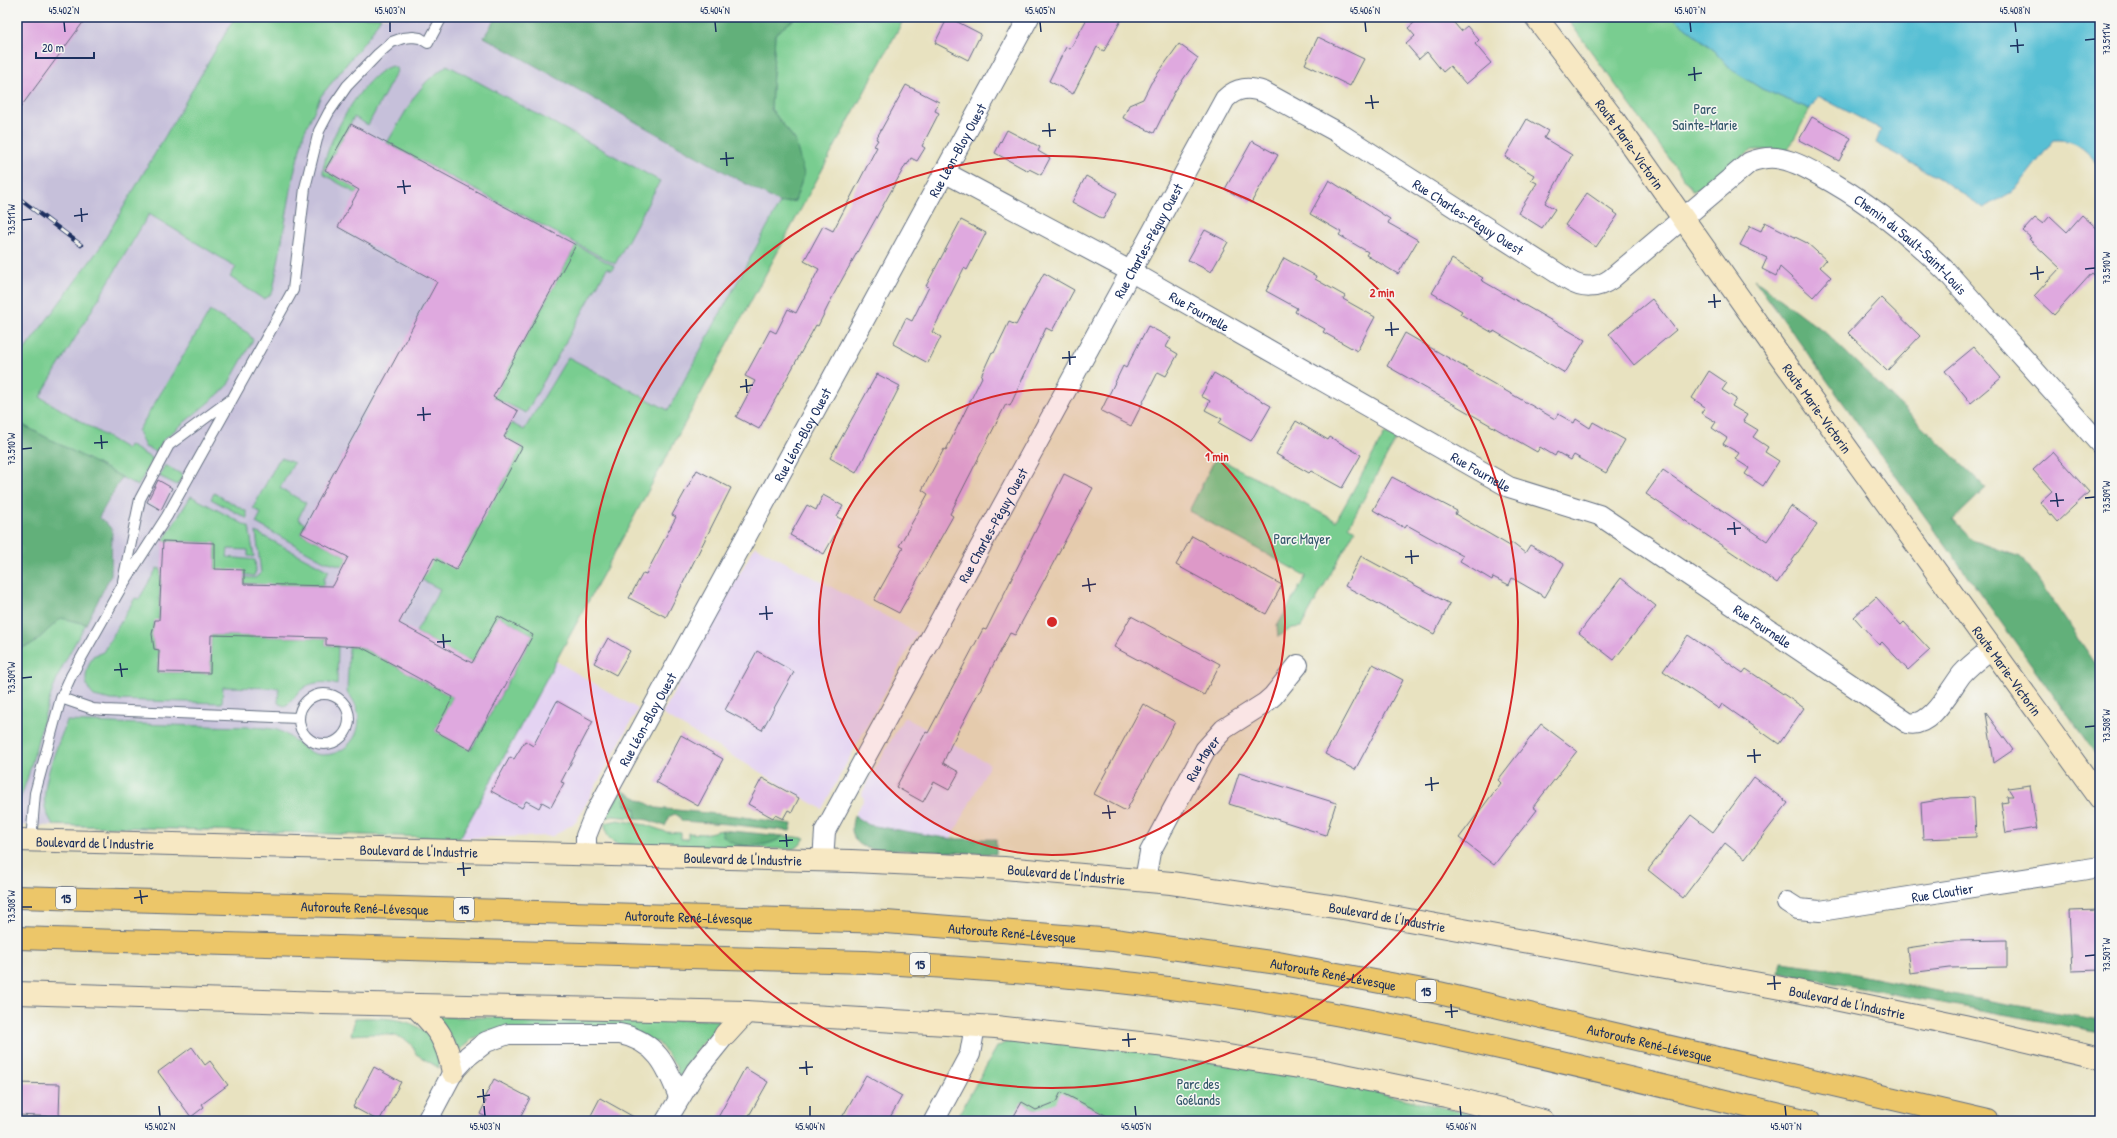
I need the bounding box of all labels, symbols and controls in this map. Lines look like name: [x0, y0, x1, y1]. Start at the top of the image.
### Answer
text: 45.402°N: [49, 4, 79, 17]
text: 45.403°N: [375, 4, 405, 17]
text: 45.404°N: [700, 4, 730, 17]
text: 45.405°N: [1025, 4, 1055, 17]
text: 45.406°N: [1350, 4, 1380, 17]
text: 45.407°N: [1675, 4, 1705, 17]
text: 45.408°N: [2000, 4, 2030, 17]
text: 73.511°W: [2100, 22, 2113, 55]
scale bar: [36, 34, 94, 60]
text: 20 m: [42, 39, 64, 56]
street label: Route Marie-Victorin: [1592, 95, 1669, 193]
street label: Rue Léon-Bloy Ouest: [923, 99, 990, 200]
park label: Parc Sainte-Marie: [1672, 99, 1738, 134]
street label: Rue Charles-Péguy Ouest: [1410, 174, 1528, 259]
street label: Rue Charles-Péguy Ouest: [1109, 180, 1187, 301]
street label: Chemin du Sault-Saint-Louis: [1851, 189, 1972, 298]
text: 73.511°W: [5, 203, 18, 236]
text: 73.510°W: [2100, 251, 2113, 284]
text: 2 min: [1370, 284, 1395, 301]
street label: Rue Fournelle: [1166, 286, 1234, 336]
street label: Route Marie-Victorin: [1779, 359, 1857, 457]
street label: Rue Léon-Bloy Ouest: [769, 384, 835, 485]
text: 73.510°W: [5, 432, 18, 465]
street label: Rue Fournelle: [1448, 447, 1515, 496]
text: 1 min: [1205, 448, 1229, 465]
street label: Rue Charles-Péguy Ouest: [953, 464, 1031, 586]
text: 73.509°W: [2100, 480, 2113, 513]
park label: Parc Mayer: [1274, 529, 1331, 549]
street label: Rue Fournelle: [1730, 599, 1796, 652]
centre of rings: [1045, 615, 1059, 629]
street label: Route Marie-Victorin: [1969, 622, 2047, 719]
text: 73.509°W: [5, 661, 18, 694]
street label: Rue Léon-Bloy Ouest: [614, 669, 680, 769]
text: 73.508°W: [2100, 709, 2113, 743]
street label: Rue Mayer: [1180, 730, 1224, 785]
street label: Boulevard de l'Industrie: [36, 831, 155, 853]
street label: Boulevard de l'Industrie: [360, 839, 479, 861]
street label: Boulevard de l'Industrie: [683, 847, 803, 869]
street label: Boulevard de l'Industrie: [1007, 859, 1126, 888]
street label: Rue Cloutier: [1910, 877, 1975, 906]
road number: 15: [56, 887, 76, 909]
text: 73.508°W: [5, 890, 18, 924]
street label: Autoroute René-Lévesque: [301, 896, 429, 919]
street label: Boulevard de l'Industrie: [1328, 897, 1448, 936]
road number: 15: [454, 898, 474, 920]
street label: Autoroute René-Lévesque: [625, 905, 753, 928]
street label: Autoroute René-Lévesque: [948, 917, 1077, 947]
text: 73.507°W: [2100, 937, 2113, 972]
road number: 15: [910, 953, 930, 975]
street label: Autoroute René-Lévesque: [1269, 953, 1398, 994]
road number: 15: [1416, 980, 1436, 1002]
street label: Boulevard de l'Industrie: [1788, 980, 1908, 1023]
street label: Autoroute René-Lévesque: [1586, 1018, 1715, 1066]
park label: Parc des Goélands: [1176, 1074, 1220, 1109]
text: 45.402°N: [145, 1120, 175, 1133]
text: 45.403°N: [470, 1120, 500, 1133]
text: 45.404°N: [795, 1120, 825, 1133]
text: 45.405°N: [1121, 1120, 1151, 1133]
text: 45.406°N: [1446, 1120, 1476, 1133]
text: 45.407°N: [1771, 1120, 1801, 1133]

